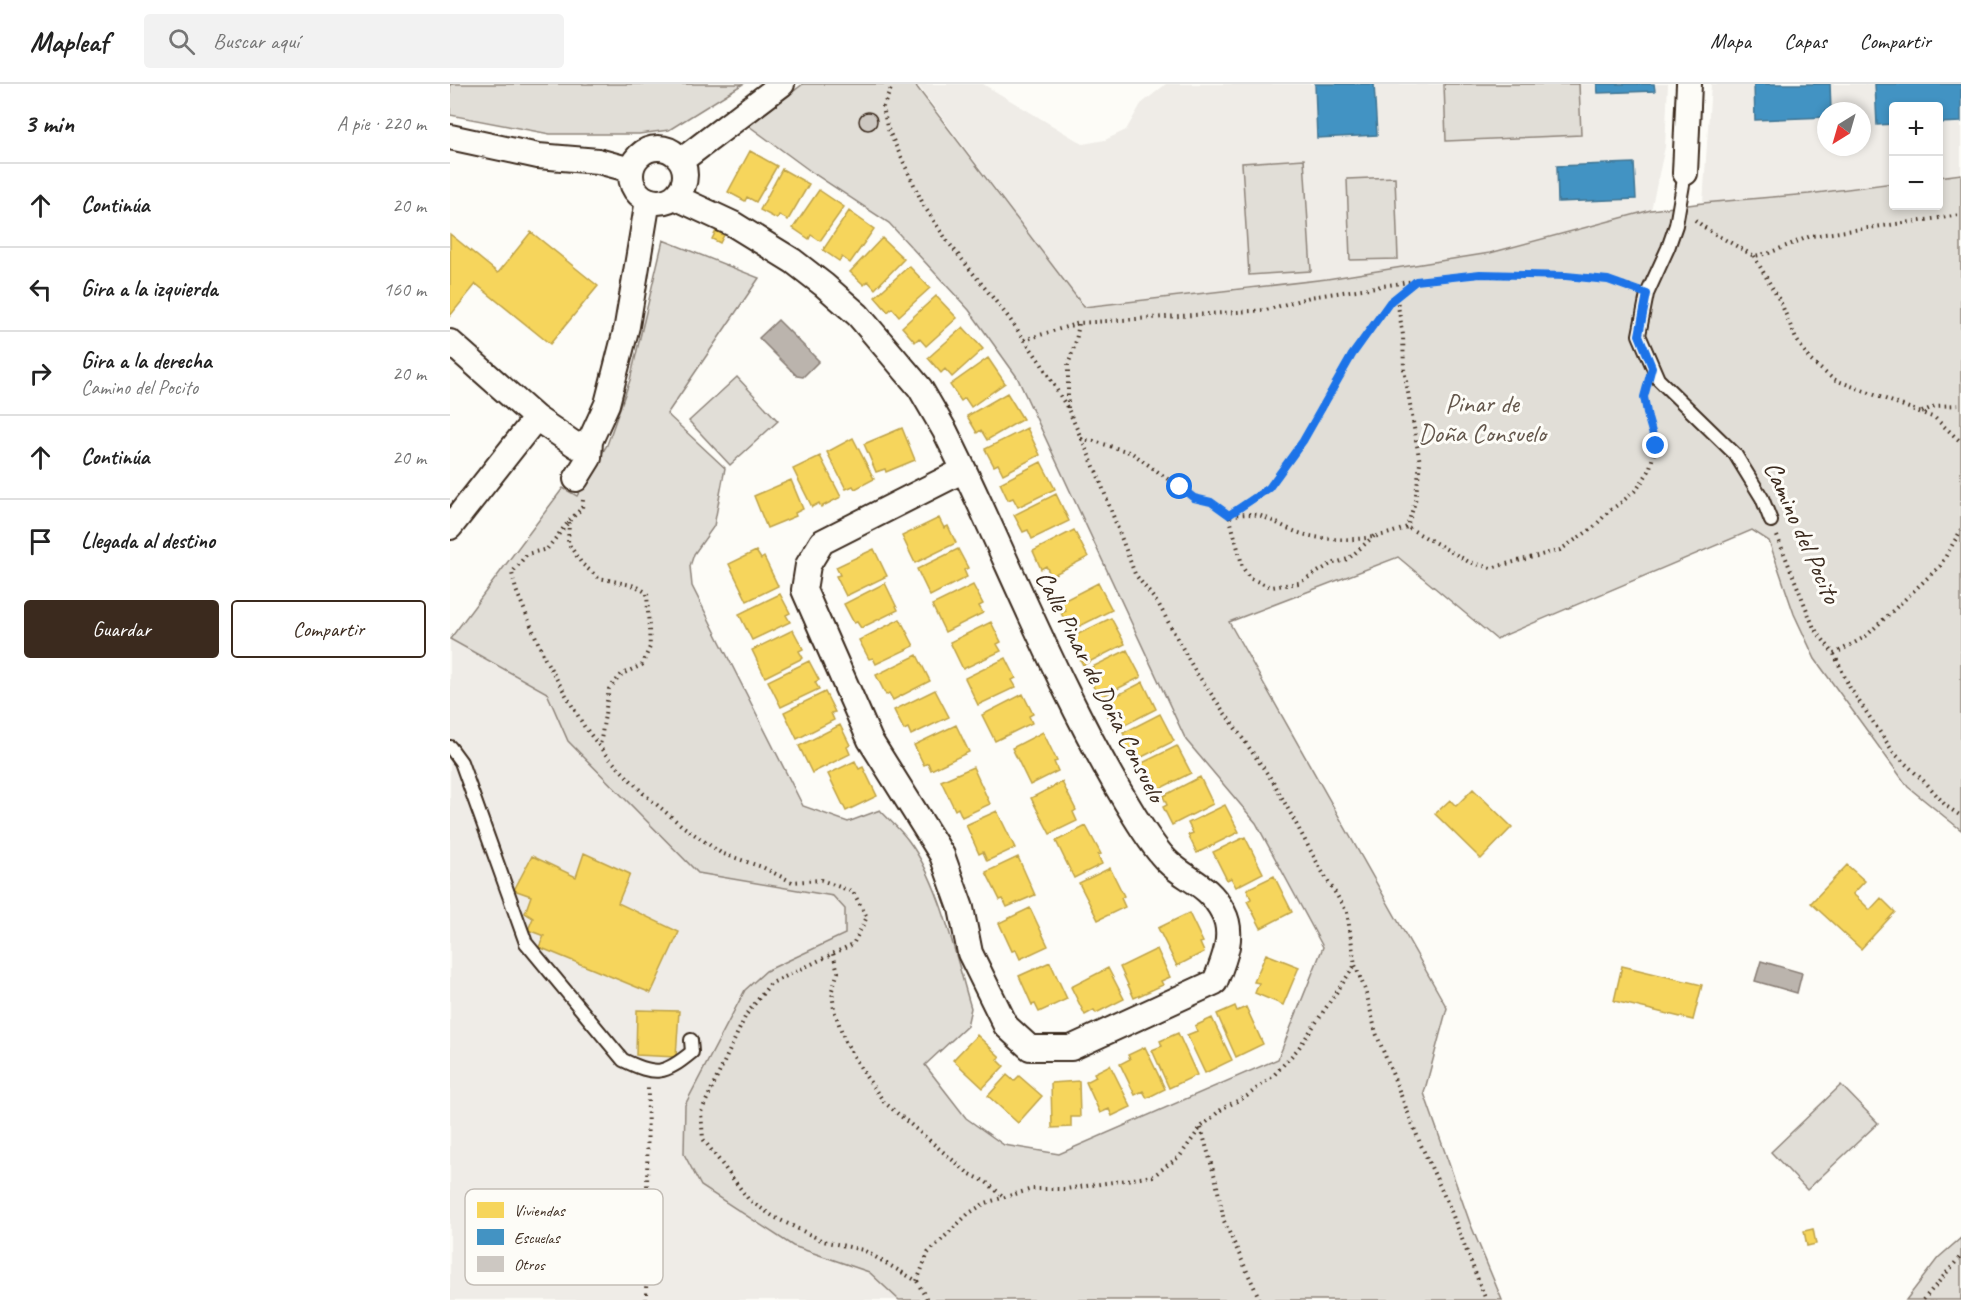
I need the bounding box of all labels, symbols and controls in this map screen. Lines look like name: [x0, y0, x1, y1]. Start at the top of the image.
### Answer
search box: [144, 14, 564, 68]
text: Mapleaf: [30, 24, 108, 59]
icon: search: [165, 25, 198, 58]
text: Buscar aquí: [213, 27, 299, 55]
text: Mapa: [1710, 28, 1751, 54]
text: Capas: [1784, 28, 1827, 54]
text: Compartir: [1860, 28, 1931, 54]
north arrow: [1817, 102, 1871, 156]
map controls: [1889, 102, 1943, 210]
button: +: [1889, 102, 1943, 156]
text: 3 min: [24, 107, 74, 140]
text: A pie · 220 m: [337, 111, 426, 136]
button: −: [1889, 156, 1943, 210]
icon: ahead: [24, 189, 57, 222]
text: Continúa: [81, 191, 149, 219]
text: 20 m: [392, 193, 426, 218]
icon: left: [24, 273, 57, 306]
text: Gira a la izquierda: [81, 275, 218, 303]
text: 160 m: [383, 277, 426, 302]
text: Gira a la derecha: [81, 347, 212, 375]
icon: right: [24, 357, 57, 390]
text: 20 m: [392, 361, 426, 386]
text: Camino del Pocito: [81, 375, 198, 400]
park label: Pinar de Doña Consuelo: [1418, 387, 1549, 450]
route end: [1642, 432, 1668, 458]
icon: ahead: [24, 441, 57, 474]
text: Continúa: [81, 443, 149, 471]
text: 20 m: [392, 445, 426, 470]
street label: Camino del Pocito: [1757, 456, 1849, 610]
route start: [1166, 473, 1192, 499]
icon: arrive: [24, 525, 57, 558]
text: Llegada al destino: [81, 527, 215, 555]
street label: Calle Pinar de Doña Consuelo: [1028, 565, 1174, 810]
button: Guardar: [24, 600, 219, 658]
button: Compartir: [231, 600, 426, 658]
legend: [465, 1189, 663, 1285]
text: Viviendas: [514, 1201, 566, 1221]
text: Escuelas: [514, 1228, 561, 1248]
text: Otros: [514, 1255, 546, 1275]

